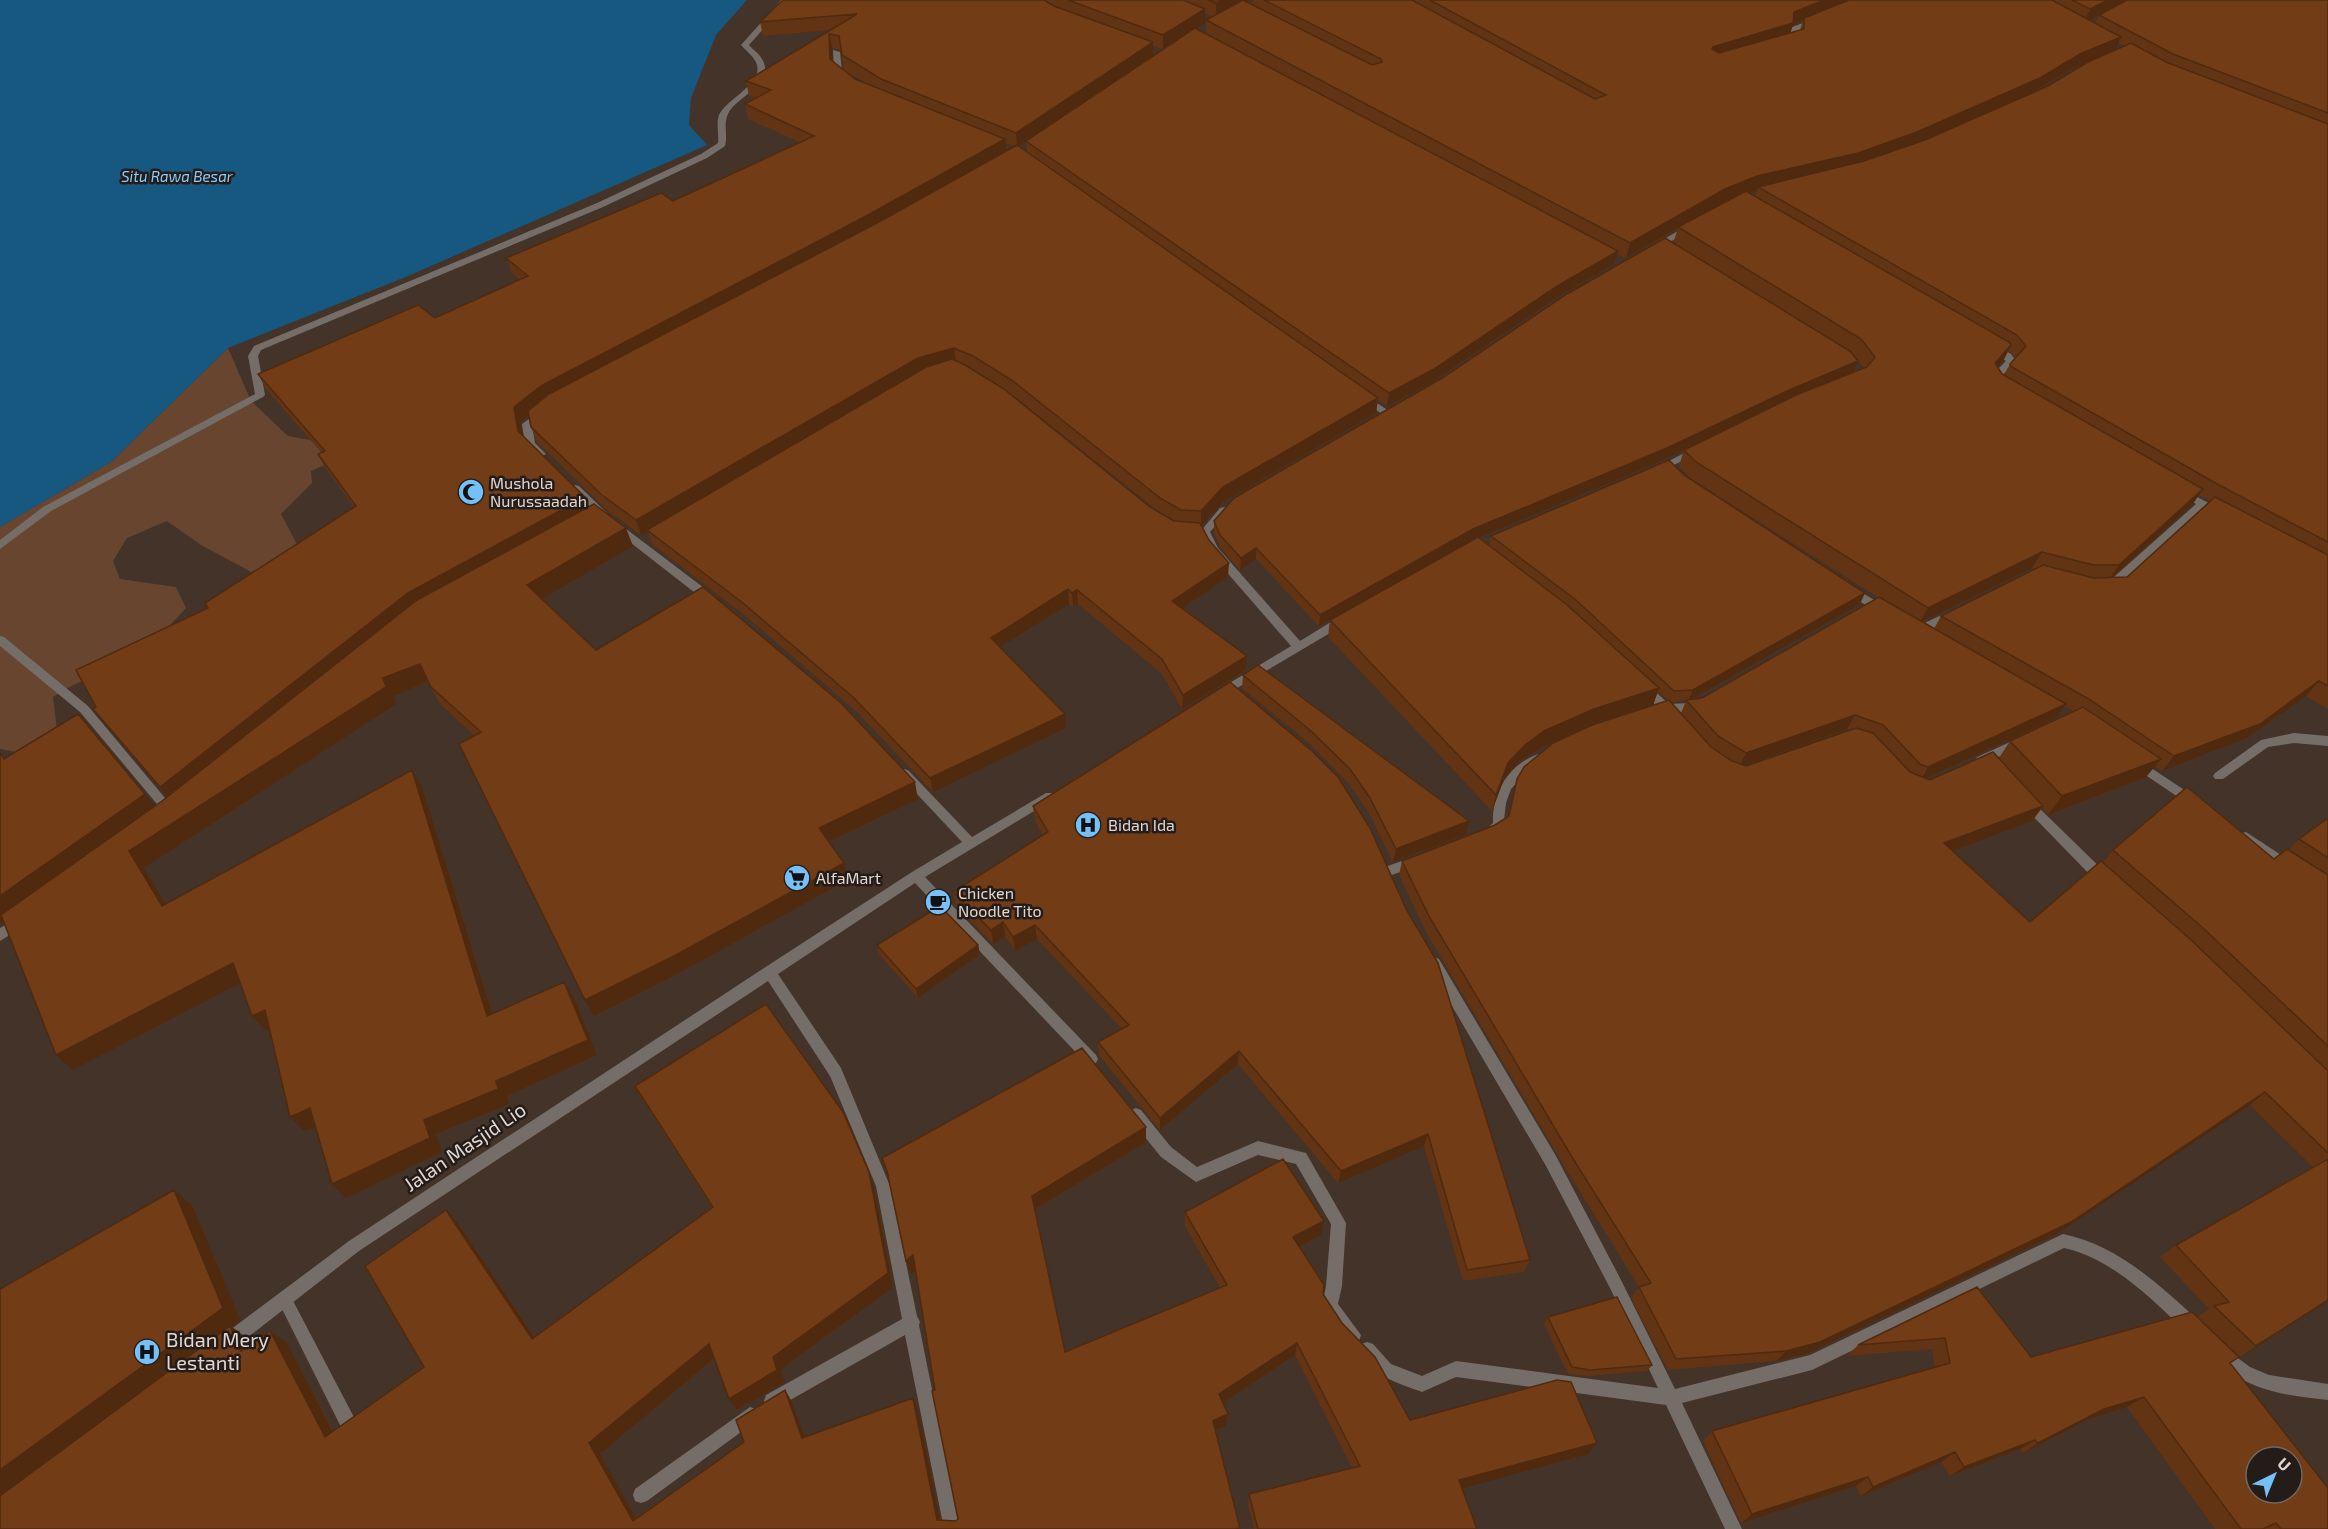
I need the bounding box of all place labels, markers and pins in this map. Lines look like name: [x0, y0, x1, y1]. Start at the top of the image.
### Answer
place label: Mushola Nurussaadah: [490, 473, 587, 510]
mosque icon: Mushola Nurussaadah: [456, 477, 486, 507]
hospital icon: Bidan Ida: [1073, 810, 1103, 840]
place label: Bidan Ida: [1108, 815, 1175, 834]
supermarket icon: AlfaMart: [782, 863, 812, 893]
place label: AlfaMart: [816, 868, 881, 887]
place label: Chicken Noodle Tito: [958, 883, 1042, 920]
cafe icon: Chicken Noodle Tito: [923, 887, 953, 917]
place label: Bidan Mery Lestanti: [166, 1327, 269, 1374]
hospital icon: Bidan Mery Lestanti: [132, 1337, 162, 1367]

